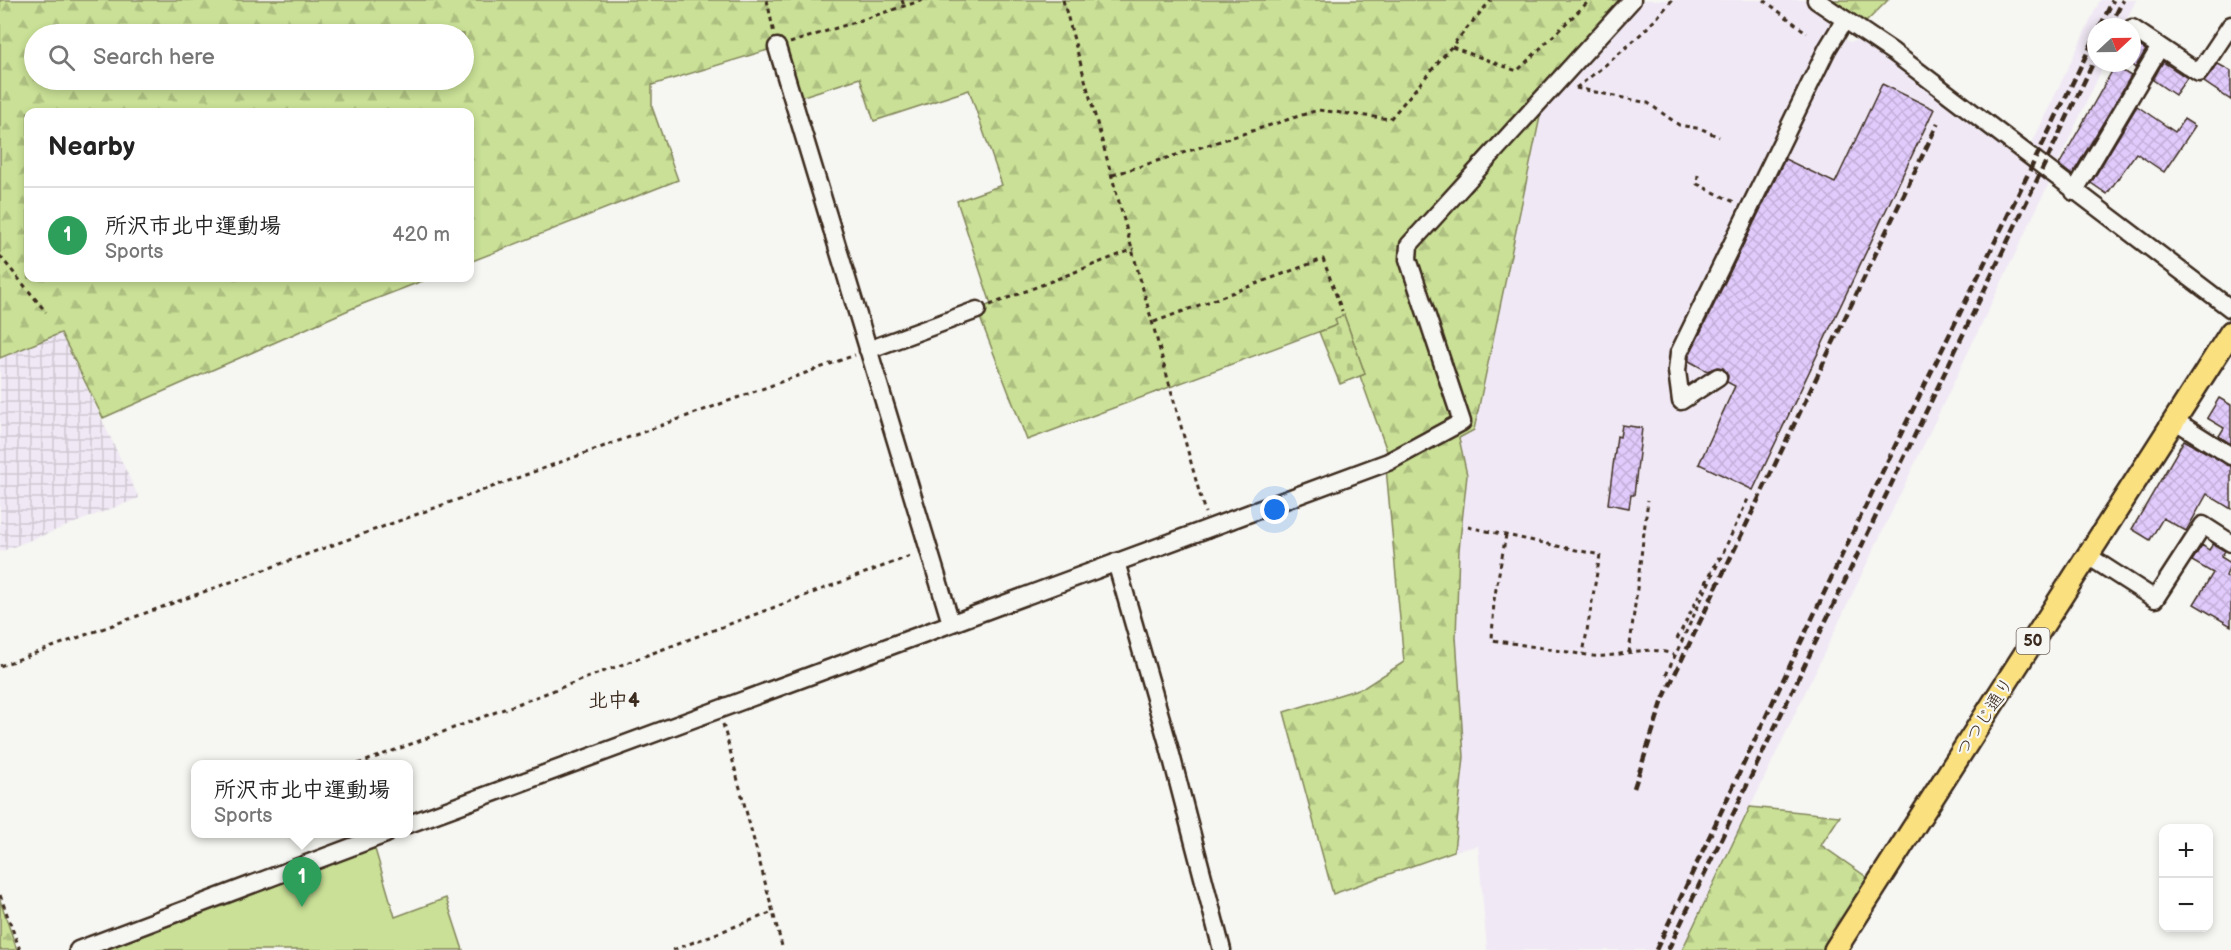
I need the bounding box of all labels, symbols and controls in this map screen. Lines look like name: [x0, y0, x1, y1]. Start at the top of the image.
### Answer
north arrow: [2087, 18, 2141, 72]
search box: [24, 24, 474, 90]
icon: search: [45, 41, 78, 74]
text: Search here: [93, 44, 215, 71]
text: Nearby: [48, 132, 135, 163]
text: 所沢市北中運動場: [105, 213, 281, 240]
text: 1: [63, 223, 72, 247]
text: 420 m: [392, 223, 450, 247]
text: Sports: [105, 240, 163, 264]
your location: [1260, 495, 1289, 524]
road number: 50: [2016, 628, 2050, 654]
street label: つつじ通り: [1952, 674, 2018, 760]
district label: 北中4: [588, 689, 640, 713]
popup: [191, 760, 413, 838]
text: 所沢市北中運動場: [214, 777, 390, 804]
text: Sports: [214, 804, 272, 828]
map controls: [2159, 824, 2213, 932]
button: +: [2159, 824, 2213, 878]
pin: 1: [282, 858, 322, 907]
button: −: [2159, 878, 2213, 932]

